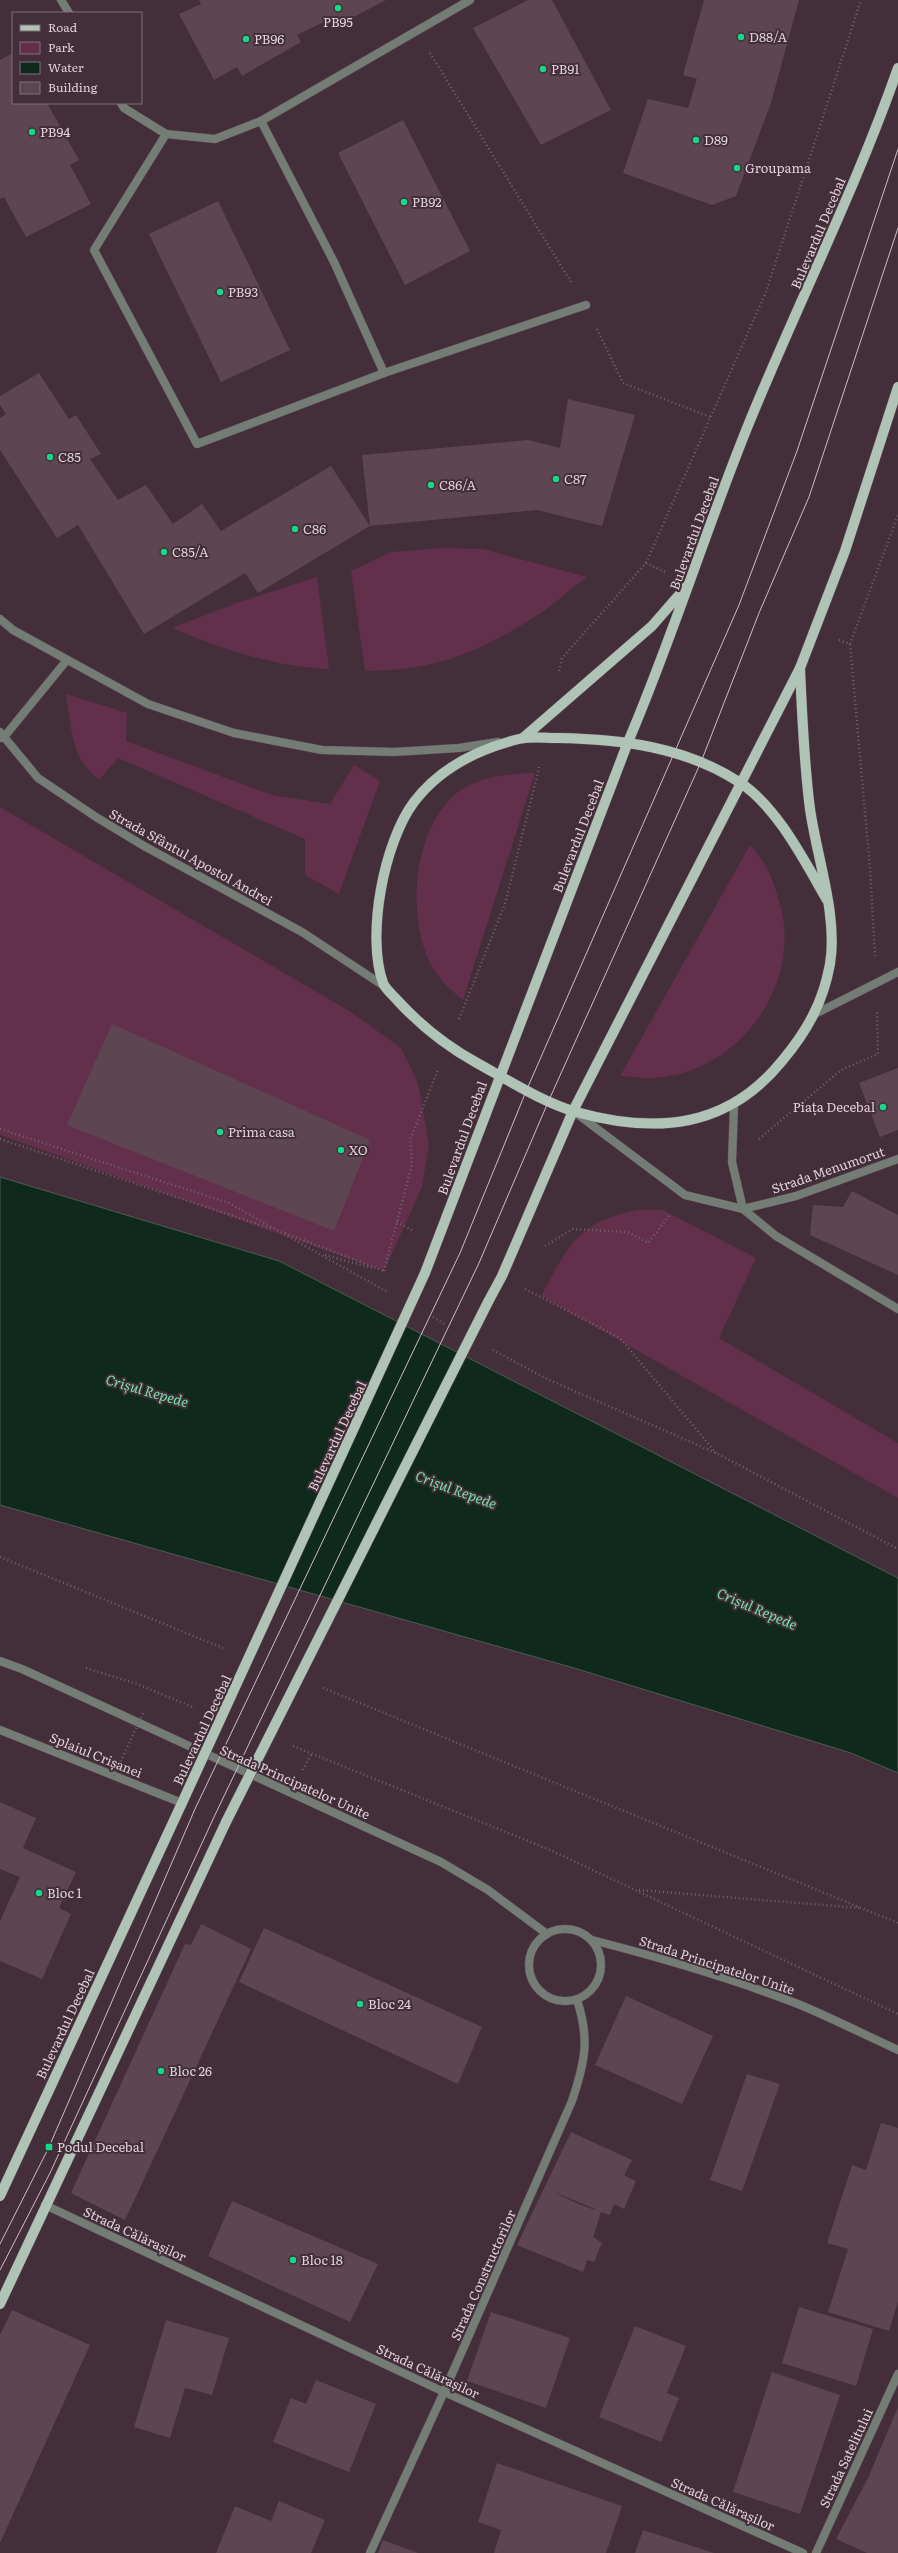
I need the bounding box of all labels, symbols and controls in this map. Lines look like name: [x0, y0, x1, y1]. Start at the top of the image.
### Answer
marker: PB95: [333, 3, 343, 13]
legend: [12, 12, 142, 104]
place label: PB95: [323, 12, 353, 31]
text: Road: [48, 18, 78, 36]
place label: D88/A: [749, 27, 788, 46]
place label: PB96: [254, 29, 284, 48]
marker: D88/A: [736, 32, 746, 42]
marker: PB96: [241, 34, 251, 44]
text: Park: [48, 38, 75, 56]
text: Water: [48, 58, 84, 76]
place label: PB91: [551, 59, 580, 78]
marker: PB91: [538, 64, 548, 74]
text: Building: [48, 78, 98, 96]
place label: PB94: [40, 122, 70, 141]
marker: PB94: [27, 127, 37, 137]
place label: D89: [704, 130, 728, 149]
marker: D89: [691, 135, 701, 145]
place label: Groupama: [745, 158, 811, 177]
marker: Groupama: [732, 163, 742, 173]
street label: Bulevardul Decebal: [785, 173, 850, 292]
place label: PB92: [412, 192, 442, 211]
marker: PB92: [399, 197, 409, 207]
place label: PB93: [228, 282, 258, 301]
marker: PB93: [215, 287, 225, 297]
place label: C85: [58, 447, 81, 466]
marker: C85: [45, 452, 55, 462]
place label: C87: [564, 469, 587, 488]
street label: Bulevardul Decebal: [664, 473, 723, 592]
marker: C87: [551, 474, 561, 484]
place label: C86/A: [439, 475, 476, 494]
marker: C86/A: [426, 480, 436, 490]
place label: C86: [303, 519, 326, 538]
marker: C86: [290, 524, 300, 534]
place label: C85/A: [172, 542, 209, 561]
marker: C85/A: [159, 547, 169, 557]
street label: Bulevardul Decebal: [547, 776, 608, 895]
street label: Strada Sfântul Apostol Andrei: [106, 804, 277, 910]
street label: Bulevardul Decebal: [432, 1078, 491, 1197]
place label: Piața Decebal: [793, 1097, 876, 1116]
marker: Piața Decebal: [878, 1102, 888, 1112]
place label: Prima casa: [228, 1122, 295, 1141]
marker: Prima casa: [215, 1127, 225, 1137]
place label: XO: [349, 1140, 368, 1159]
street label: Strada Menumorut: [769, 1141, 888, 1198]
marker: XO: [336, 1145, 346, 1155]
water label: Crișul Repede: [104, 1369, 191, 1411]
street label: Bulevardul Decebal: [303, 1377, 371, 1494]
water label: Crișul Repede: [413, 1465, 500, 1513]
water label: Crișul Repede: [714, 1582, 801, 1634]
street label: Bulevardul Decebal: [168, 1671, 236, 1788]
street label: Splaiul Crișanei: [47, 1727, 146, 1782]
street label: Strada Principatelor Unite: [217, 1740, 374, 1823]
place label: Bloc 1: [47, 1883, 82, 1902]
marker: Bloc 1: [34, 1888, 44, 1898]
street label: Strada Principatelor Unite: [637, 1930, 798, 1999]
street label: Bulevardul Decebal: [31, 1965, 99, 2082]
place label: Bloc 24: [368, 1994, 411, 2013]
marker: Bloc 24: [355, 1999, 365, 2009]
place label: Bloc 26: [169, 2061, 212, 2080]
marker: Bloc 26: [156, 2066, 166, 2076]
place label: Podul Decebal: [57, 2137, 145, 2156]
marker: Podul Decebal: [44, 2142, 54, 2152]
street label: Strada Călărașilor: [81, 2201, 191, 2266]
street label: Strada Constructorilor: [445, 2206, 520, 2343]
place label: Bloc 18: [301, 2250, 343, 2269]
marker: Bloc 18: [288, 2255, 298, 2265]
street label: Strada Călărașilor: [374, 2338, 484, 2403]
street label: Strada Satelitului: [814, 2404, 877, 2511]
street label: Strada Călărașilor: [668, 2472, 779, 2535]

